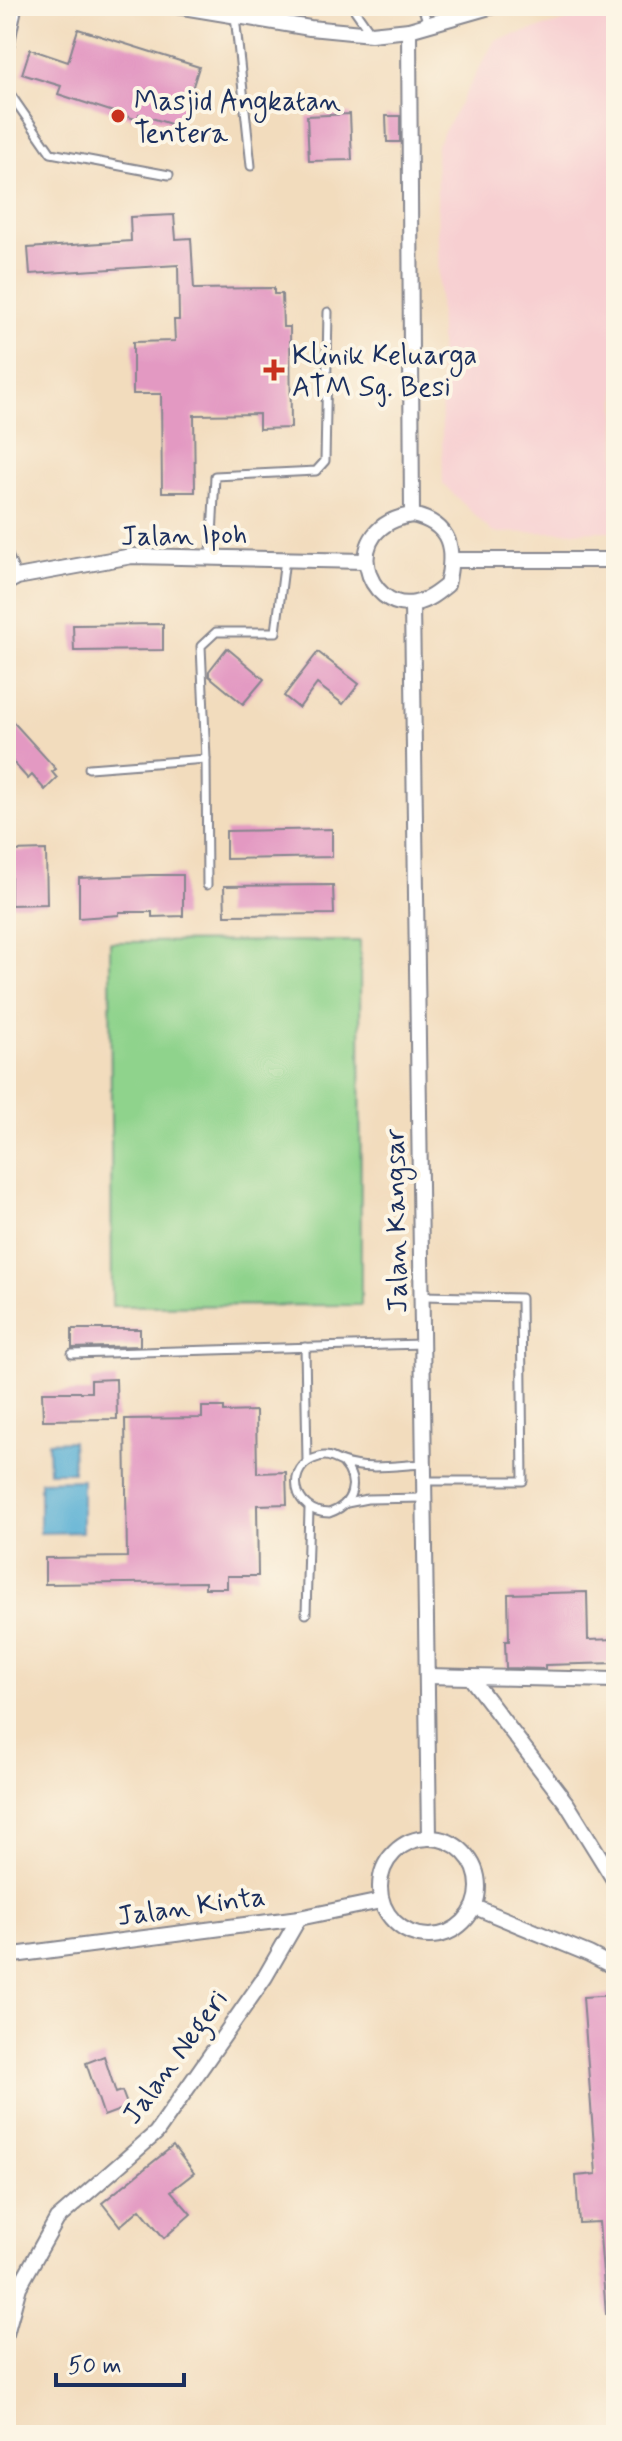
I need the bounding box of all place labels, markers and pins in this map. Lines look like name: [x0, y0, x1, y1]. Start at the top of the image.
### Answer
place label: Masjid Angkatan Tentera: [134, 84, 341, 153]
marker: Masjid Angkatan Tentera: [109, 107, 127, 125]
place label: Klinik Keluarga ATM Sg. Besi: [292, 338, 477, 407]
marker: Klinik Keluarga ATM Sg. Besi: [263, 359, 285, 381]

